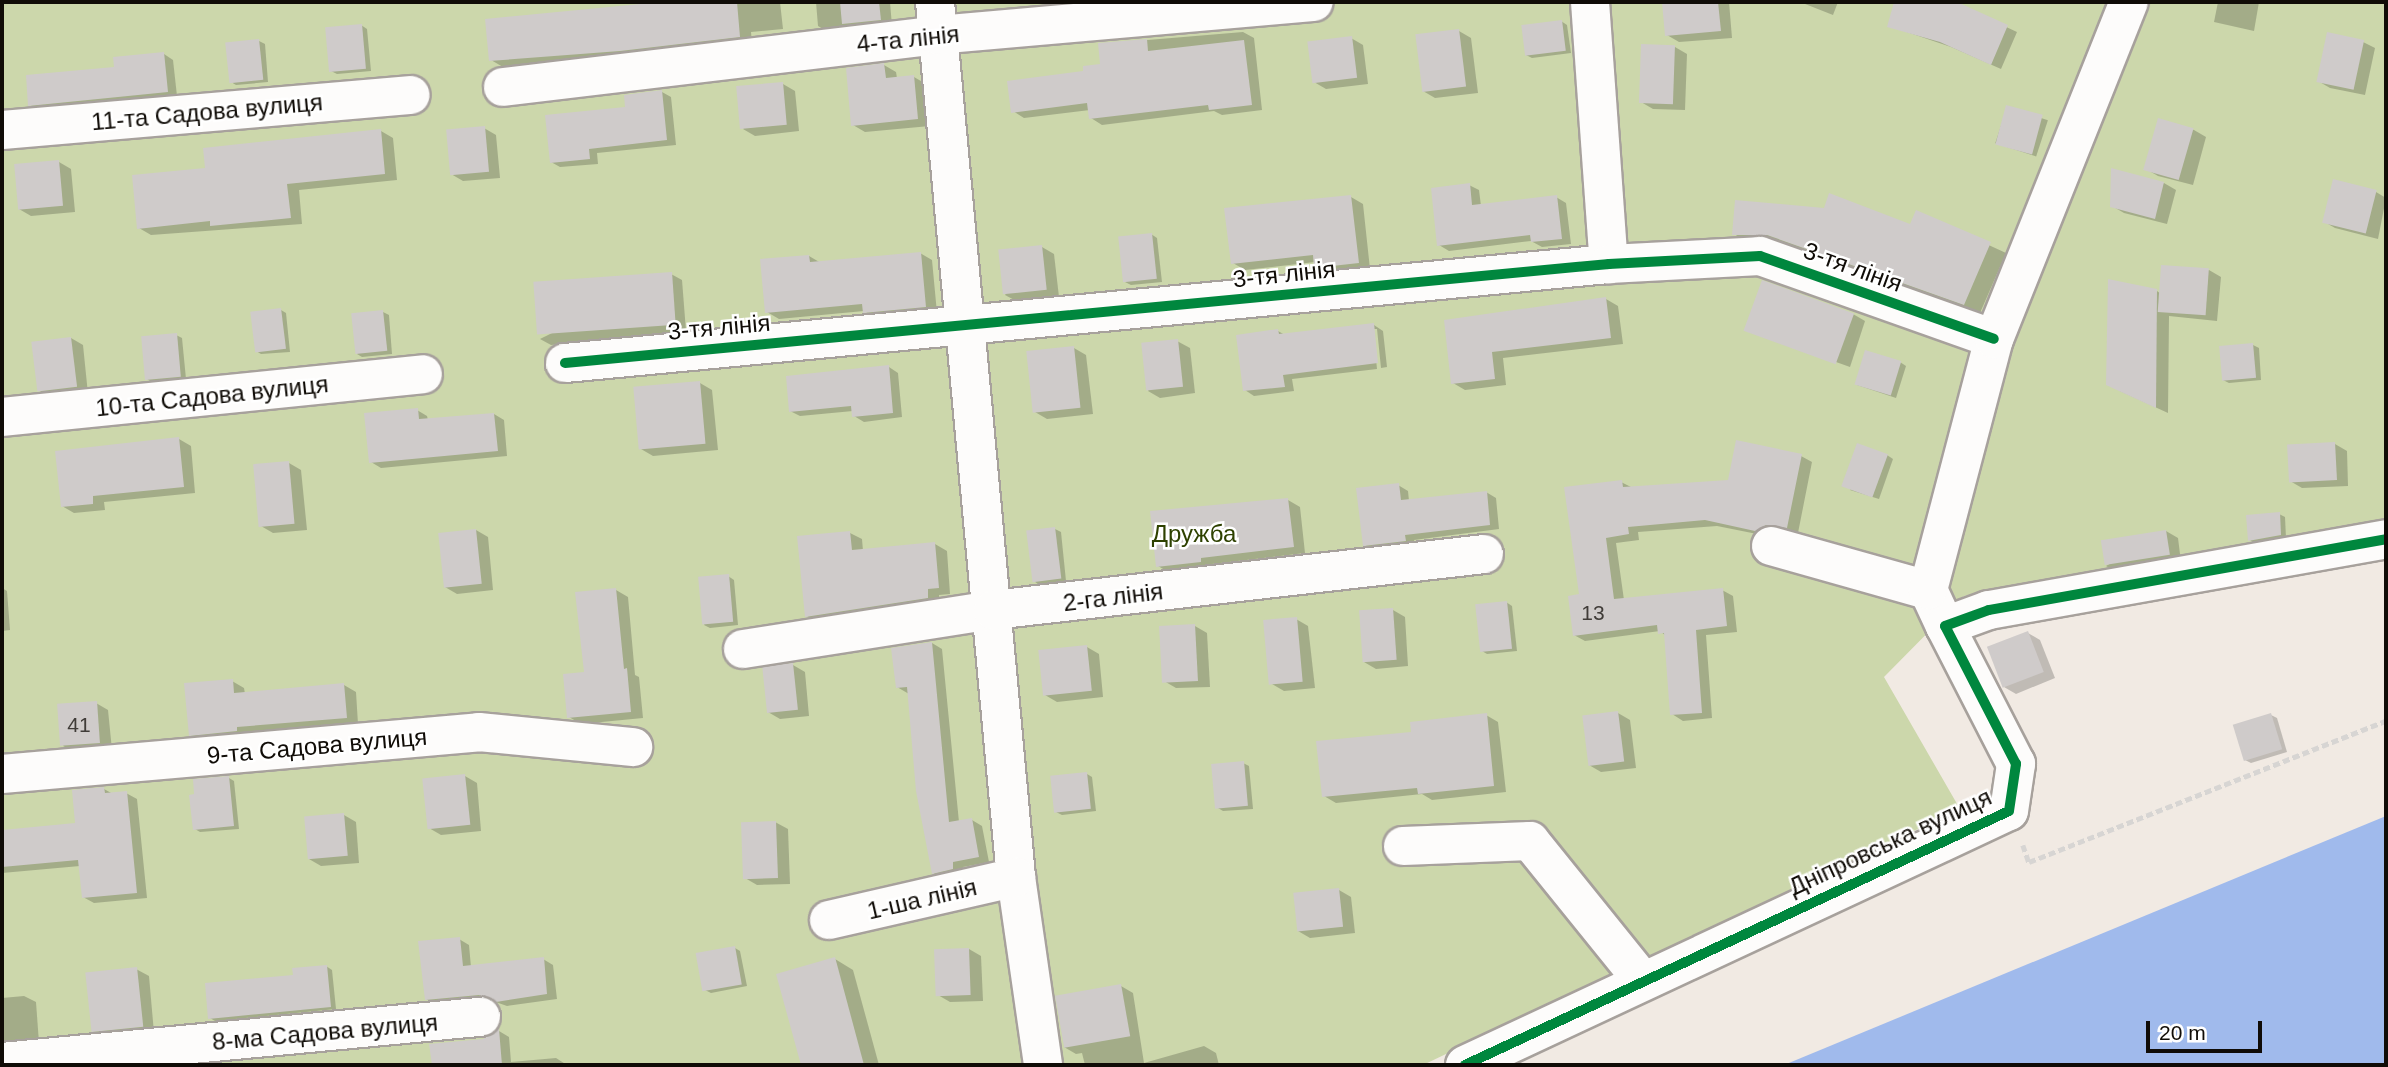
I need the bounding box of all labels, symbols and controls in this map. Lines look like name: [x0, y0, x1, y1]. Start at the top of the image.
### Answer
street label: 4-та лінія: [855, 19, 961, 59]
street label: 11-та Садова вулиця: [90, 88, 324, 136]
street label: 3-тя лінія: [1800, 236, 1906, 298]
street label: 3-тя лінія: [1231, 254, 1337, 294]
street label: 3-тя лінія: [666, 308, 772, 346]
street label: 10-та Садова вулиця: [94, 369, 330, 423]
park label: Дружба: [1152, 520, 1236, 548]
street label: 2-га лінія: [1061, 577, 1165, 617]
house number: 13: [1581, 600, 1605, 626]
house number: 41: [67, 712, 91, 738]
street label: 9-та Садова вулиця: [206, 722, 428, 770]
street label: Дніпровська вулиця: [1784, 782, 1996, 902]
street label: 1-ша лінія: [864, 872, 980, 926]
scale bar: [2150, 1007, 2266, 1052]
street label: 8-ма Садова вулиця: [211, 1008, 439, 1056]
text: 20 m: [2159, 1021, 2206, 1044]

